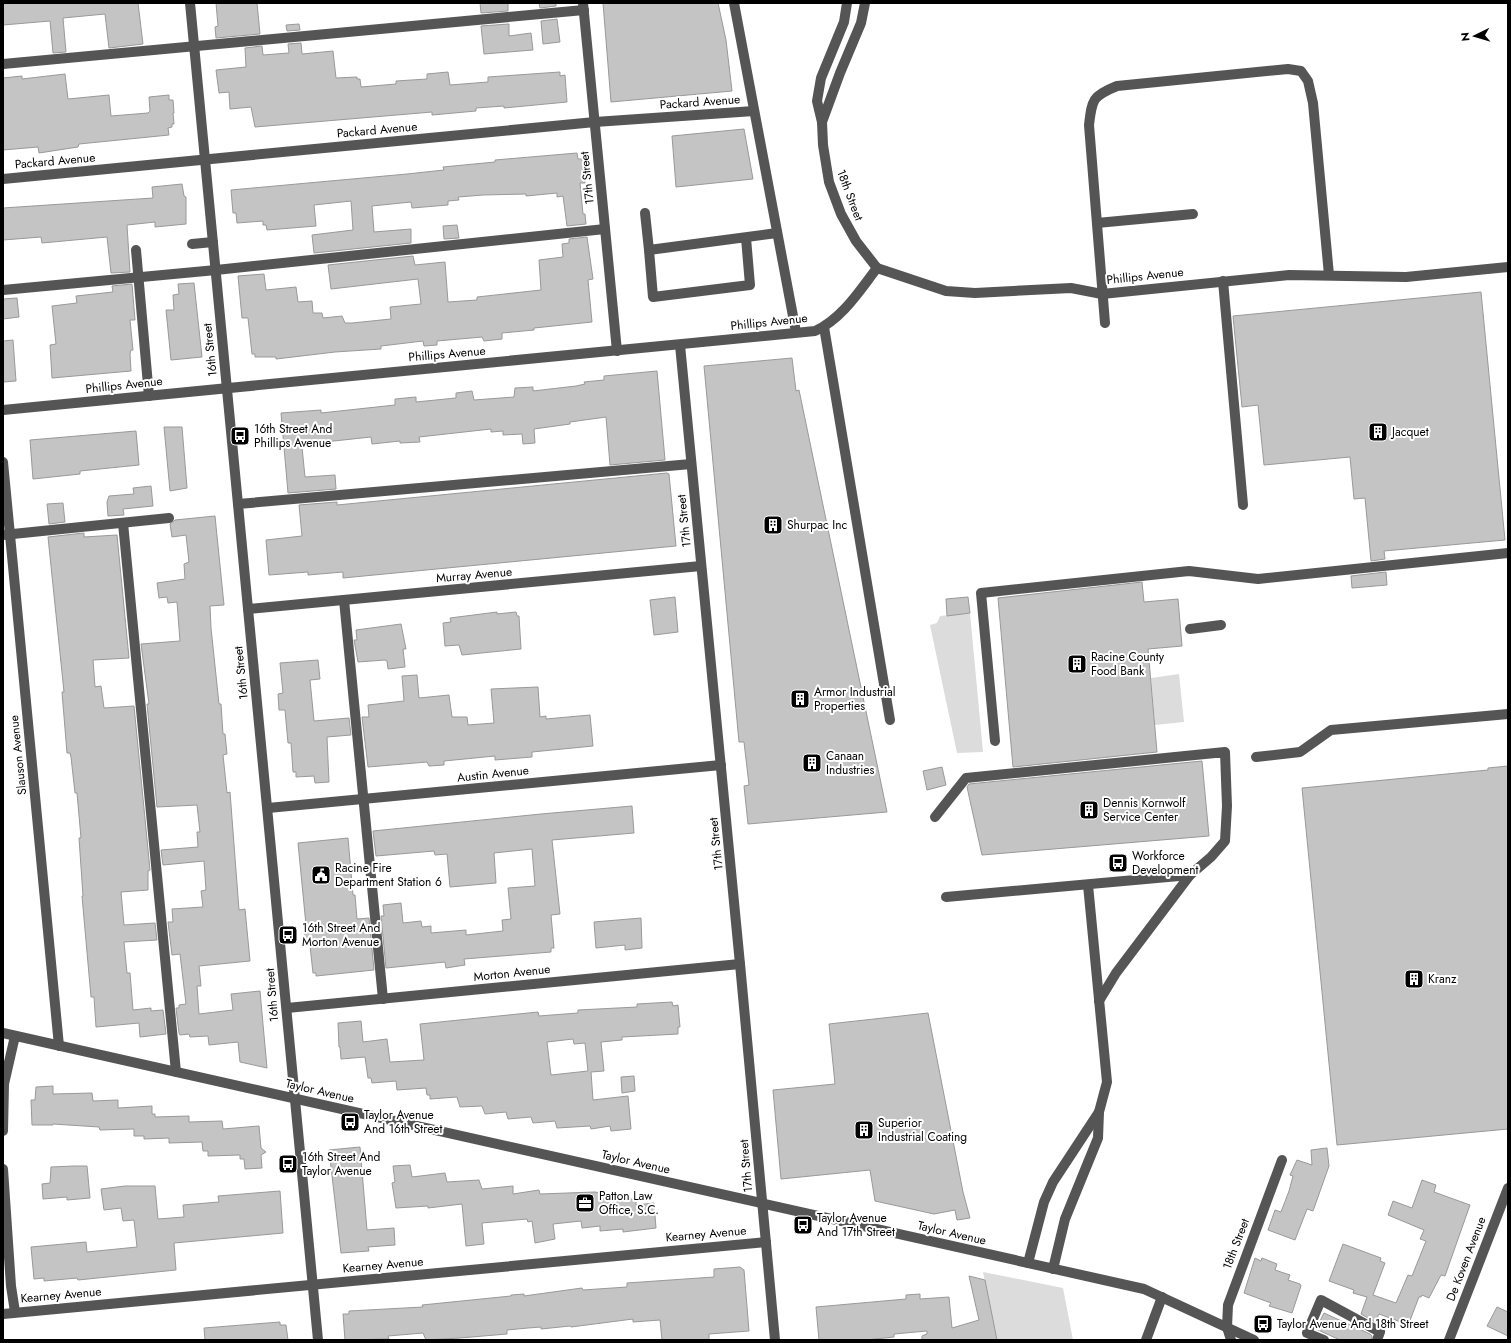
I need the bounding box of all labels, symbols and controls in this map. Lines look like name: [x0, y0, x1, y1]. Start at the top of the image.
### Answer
north arrow: [1455, 16, 1495, 56]
text: N: [1457, 32, 1473, 42]
street label: Packard Avenue: [659, 90, 741, 114]
street label: Packard Avenue: [336, 118, 418, 142]
street label: Packard Avenue: [14, 149, 96, 173]
street label: 17th Street: [575, 151, 599, 205]
street label: 18th Street: [832, 167, 868, 223]
street label: Phillips Avenue: [1106, 263, 1184, 289]
street label: Phillips Avenue: [730, 309, 808, 335]
street label: 16th Street: [198, 322, 222, 378]
street label: Phillips Avenue: [408, 342, 486, 366]
street label: Phillips Avenue: [85, 372, 163, 398]
place label: 16th Street And Phillips Avenue: [254, 420, 332, 452]
building icon: Jacquet: [1367, 421, 1389, 443]
place label: Jacquet: [1390, 423, 1429, 441]
bus stop icon: 16th Street And Phillips Avenue: [229, 425, 251, 447]
street label: 17th Street: [672, 494, 696, 548]
building icon: Shurpac Inc: [762, 514, 784, 536]
place label: Shurpac Inc: [787, 516, 847, 534]
street label: Murray Avenue: [435, 563, 513, 587]
street label: 16th Street: [229, 645, 253, 701]
place label: Racine County Food Bank: [1091, 648, 1165, 680]
building icon: Racine County Food Bank: [1066, 653, 1088, 675]
place label: Armor Industrial Properties: [814, 683, 896, 715]
building icon: Armor Industrial Properties: [789, 688, 811, 710]
street label: Slauson Avenue: [5, 714, 31, 796]
place label: Canaan Industries: [826, 747, 875, 779]
building icon: Canaan Industries: [801, 752, 823, 774]
street label: Austin Avenue: [456, 761, 530, 787]
place label: Dennis Kornwolf Service Center: [1103, 794, 1186, 826]
building icon: Dennis Kornwolf Service Center: [1078, 799, 1100, 821]
street label: 17th Street: [704, 817, 728, 871]
place label: Workforce Development: [1132, 847, 1198, 879]
bus stop icon: Workforce Development: [1107, 852, 1129, 874]
place label: Racine Fire Department Station 6: [335, 859, 442, 891]
public building icon: Racine Fire Department Station 6: [310, 864, 332, 886]
place label: 16th Street And Morton Avenue: [302, 919, 380, 951]
bus stop icon: 16th Street And Morton Avenue: [277, 924, 299, 946]
street label: Morton Avenue: [473, 960, 551, 986]
street label: 16th Street: [261, 967, 283, 1023]
building icon: Kranz: [1403, 968, 1425, 990]
place label: Kranz: [1428, 970, 1457, 988]
street label: Taylor Avenue: [284, 1074, 356, 1108]
place label: Taylor Avenue And 16th Street: [364, 1106, 443, 1138]
bus stop icon: Taylor Avenue And 16th Street: [339, 1111, 361, 1133]
place label: Superior Industrial Coating: [878, 1114, 967, 1146]
building icon: Superior Industrial Coating: [853, 1119, 875, 1141]
street label: 17th Street: [735, 1139, 757, 1193]
street label: Taylor Avenue: [600, 1145, 672, 1179]
place label: 16th Street And Taylor Avenue: [302, 1148, 380, 1180]
bus stop icon: 16th Street And Taylor Avenue: [277, 1153, 299, 1175]
place label: Patton Law Office, S.C.: [599, 1187, 659, 1219]
office icon: Patton Law Office, S.C.: [574, 1192, 596, 1214]
place label: Taylor Avenue And 17th Street: [817, 1209, 895, 1241]
bus stop icon: Taylor Avenue And 17th Street: [792, 1214, 814, 1236]
street label: De Koven Avenue: [1442, 1214, 1490, 1304]
street label: Taylor Avenue: [916, 1216, 988, 1250]
street label: 18th Street: [1218, 1216, 1254, 1272]
street label: Kearney Avenue: [665, 1222, 747, 1246]
street label: Kearney Avenue: [342, 1253, 424, 1277]
street label: Kearney Avenue: [20, 1283, 102, 1307]
bus stop icon: Taylor Avenue And 18th Street: [1252, 1313, 1274, 1335]
place label: Taylor Avenue And 18th Street: [1277, 1315, 1429, 1333]

